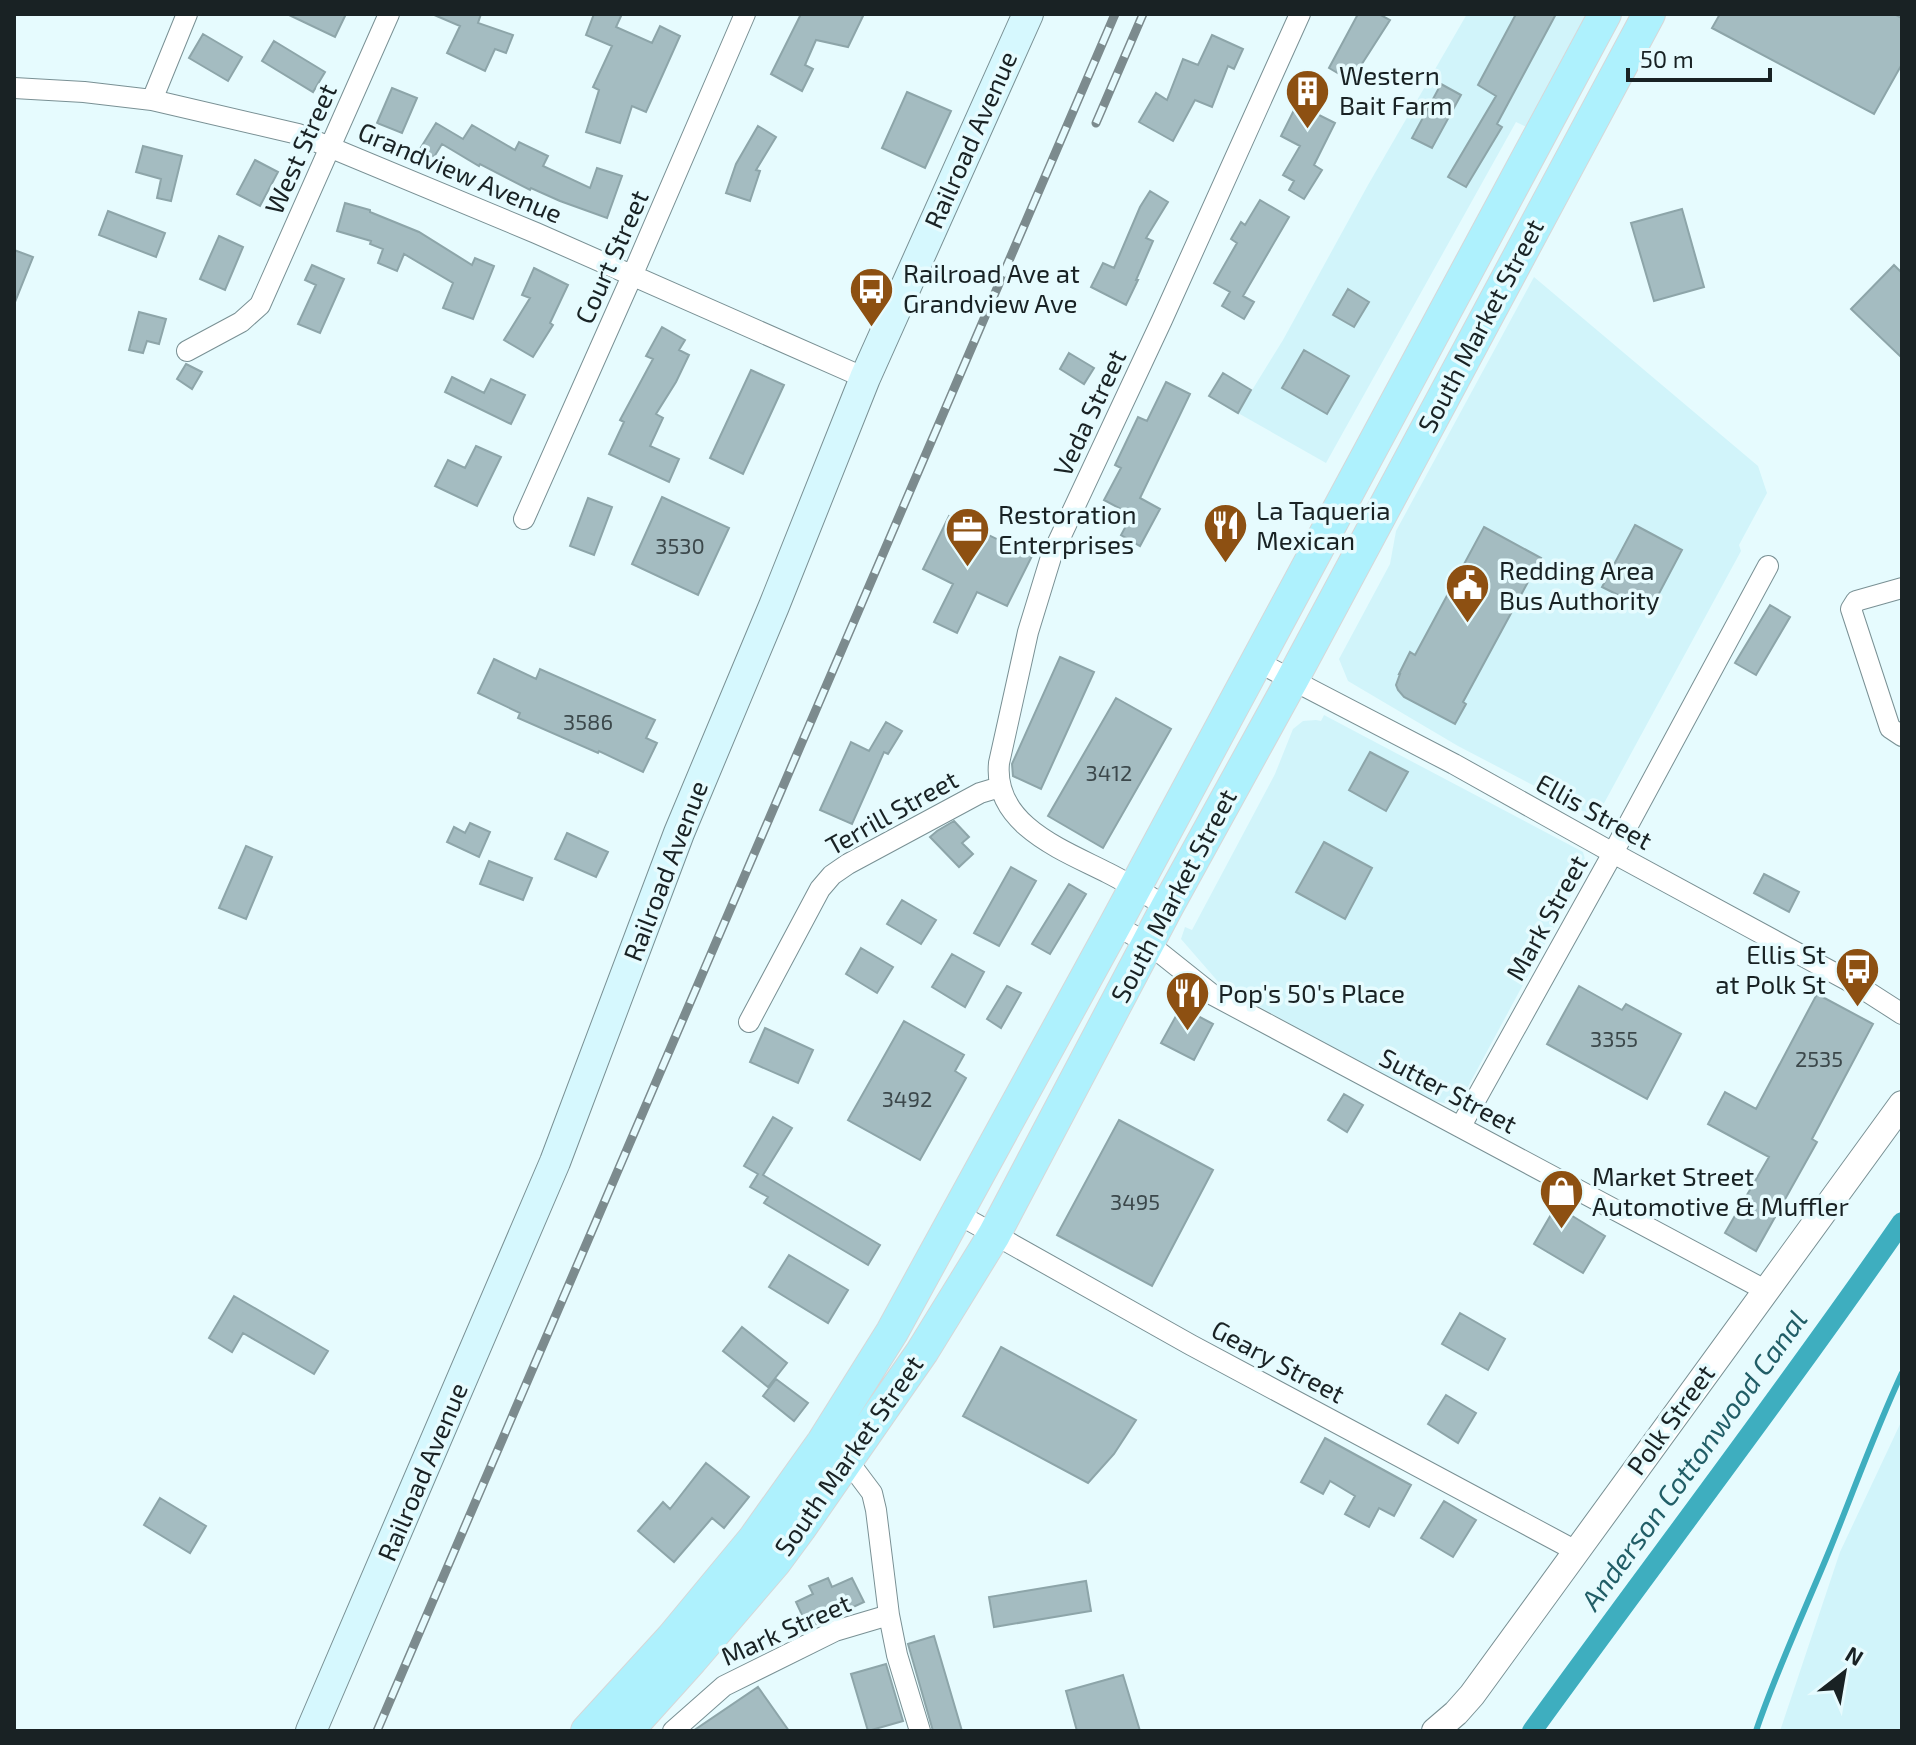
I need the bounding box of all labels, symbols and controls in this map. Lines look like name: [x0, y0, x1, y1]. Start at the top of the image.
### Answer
scale bar: [1628, 32, 1770, 82]
text: 50 m: [1640, 44, 1694, 73]
street label: Railroad Avenue: [917, 46, 1023, 233]
place label: Western Bait Farm: [1339, 59, 1452, 120]
building icon: Western Bait Farm: [1284, 67, 1332, 130]
street label: West Street: [257, 78, 342, 218]
street label: Grandview Avenue: [354, 115, 567, 229]
street label: Court Street: [567, 185, 654, 328]
street label: South Market Street: [1410, 213, 1549, 437]
place label: Railroad Ave at Grandview Ave: [903, 257, 1080, 318]
bus stop icon: Railroad Ave at Grandview Ave: [848, 265, 896, 328]
street label: Veda Street: [1046, 344, 1131, 481]
place label: La Taqueria Mexican: [1256, 494, 1391, 555]
place label: Restoration Enterprises: [998, 498, 1137, 559]
restaurant icon: La Taqueria Mexican: [1201, 502, 1249, 565]
office icon: Restoration Enterprises: [943, 506, 991, 569]
house number: 3530: [655, 532, 705, 558]
place label: Redding Area Bus Authority: [1499, 554, 1660, 615]
public building icon: Redding Area Bus Authority: [1444, 562, 1492, 625]
house number: 3586: [563, 708, 613, 734]
house number: 3412: [1086, 759, 1132, 785]
street label: Terrill Street: [820, 763, 963, 861]
street label: Ellis Street: [1531, 766, 1658, 855]
street label: Railroad Avenue: [616, 776, 713, 965]
street label: South Market Street: [1103, 783, 1242, 1007]
street label: Mark Street: [1499, 849, 1593, 985]
place label: Ellis St at Polk St: [1715, 938, 1826, 999]
bus stop icon: Ellis St at Polk St: [1833, 946, 1881, 1009]
restaurant icon: Pop's 50's Place: [1163, 970, 1211, 1033]
place label: Pop's 50's Place: [1218, 977, 1405, 1008]
house number: 3355: [1590, 1025, 1638, 1051]
street label: Sutter Street: [1375, 1041, 1523, 1139]
house number: 2535: [1795, 1045, 1843, 1071]
house number: 3492: [882, 1085, 932, 1111]
place label: Market Street Automotive & Muffler: [1592, 1160, 1849, 1221]
shop icon: Market Street Automotive & Muffler: [1537, 1168, 1585, 1231]
house number: 3495: [1110, 1188, 1160, 1214]
water label: Anderson Cottonwood Canal: [1572, 1303, 1813, 1617]
street label: Geary Street: [1207, 1313, 1351, 1409]
street label: South Market Street: [767, 1349, 929, 1561]
street label: Polk Street: [1619, 1358, 1720, 1480]
street label: Railroad Avenue: [370, 1378, 473, 1565]
street label: Mark Street: [716, 1586, 855, 1671]
north arrow: [1804, 1633, 1884, 1713]
text: N: [1841, 1640, 1868, 1670]

